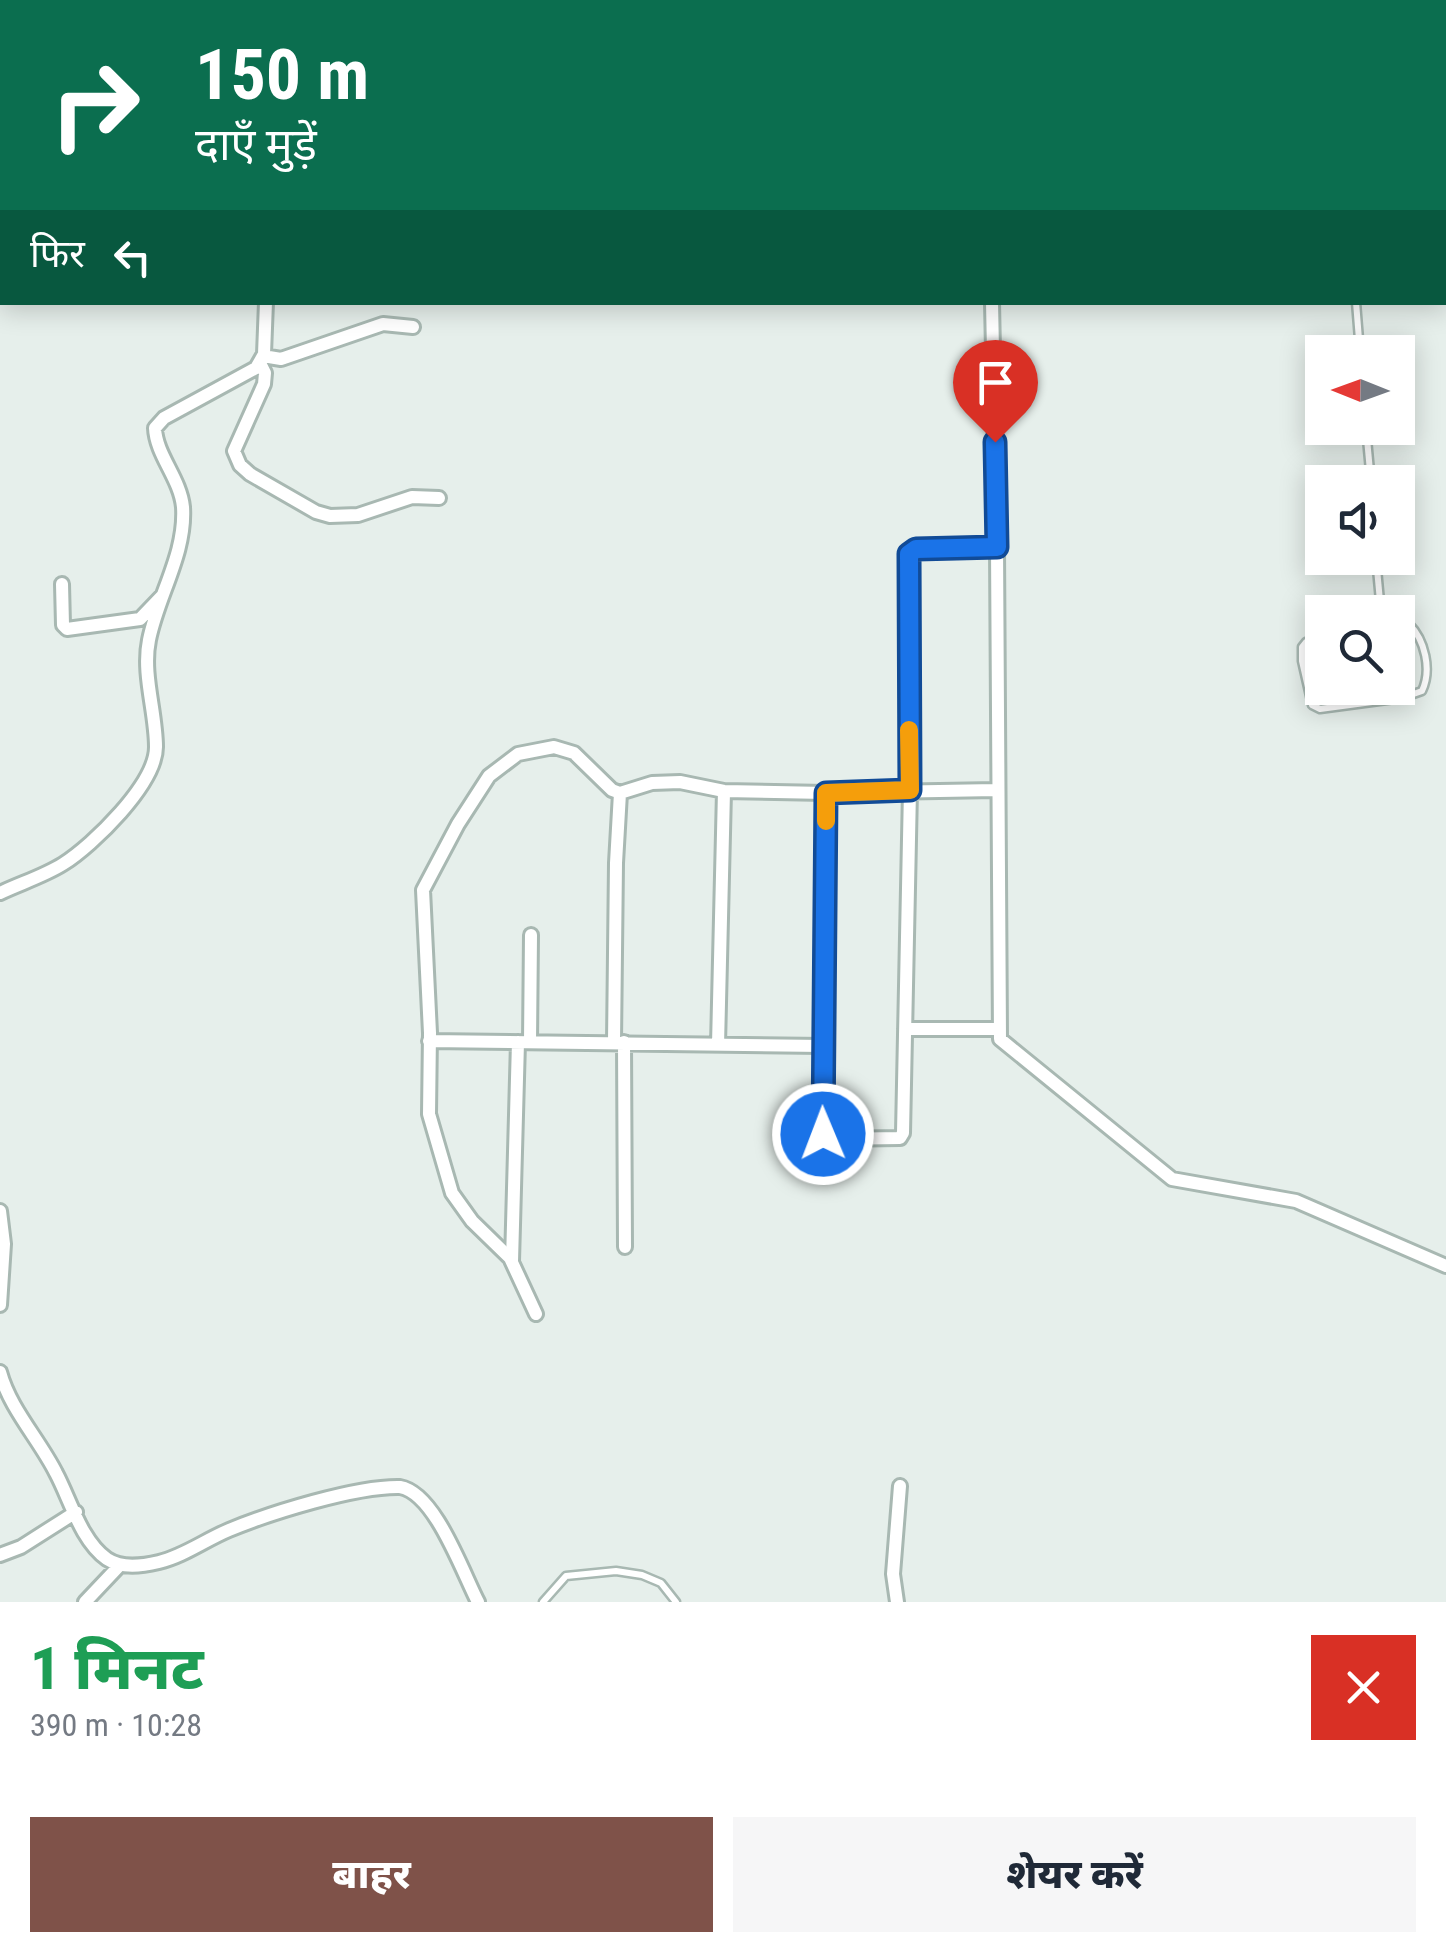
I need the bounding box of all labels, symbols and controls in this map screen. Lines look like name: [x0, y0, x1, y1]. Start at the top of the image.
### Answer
text: 150 m: [195, 34, 369, 116]
icon: right: [30, 40, 160, 170]
text: दाएँ मुड़ें: [195, 118, 317, 171]
icon: left: [105, 230, 160, 285]
text: फिर: [30, 232, 85, 276]
north arrow: [1305, 335, 1415, 445]
map controls: [1305, 335, 1415, 705]
pin: [953, 340, 1038, 443]
icon: arrive: [968, 355, 1023, 410]
button: sound: [1305, 465, 1415, 575]
button: search: [1305, 595, 1415, 705]
position arrow: [771, 1082, 875, 1186]
text: 1 मिनट: [30, 1633, 204, 1704]
button: close: [1311, 1635, 1416, 1740]
text: 390 m · 10:28: [30, 1706, 202, 1744]
button: बाहर: [30, 1817, 713, 1932]
button: शेयर करें: [733, 1817, 1416, 1932]

